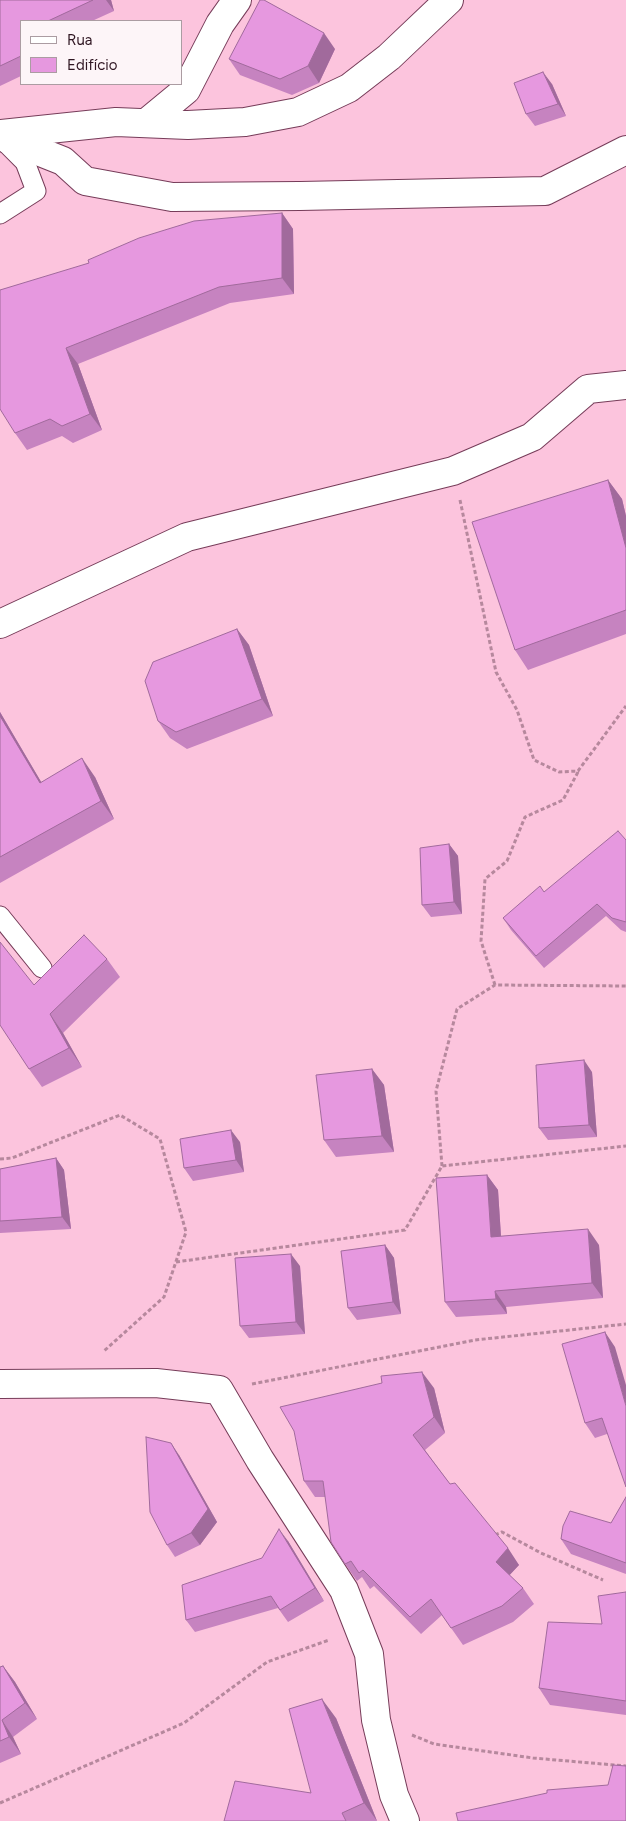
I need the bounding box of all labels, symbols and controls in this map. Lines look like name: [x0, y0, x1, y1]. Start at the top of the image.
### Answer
legend: [20, 20, 182, 85]
text: Rua: [67, 31, 92, 49]
text: Edifício: [67, 56, 117, 74]

